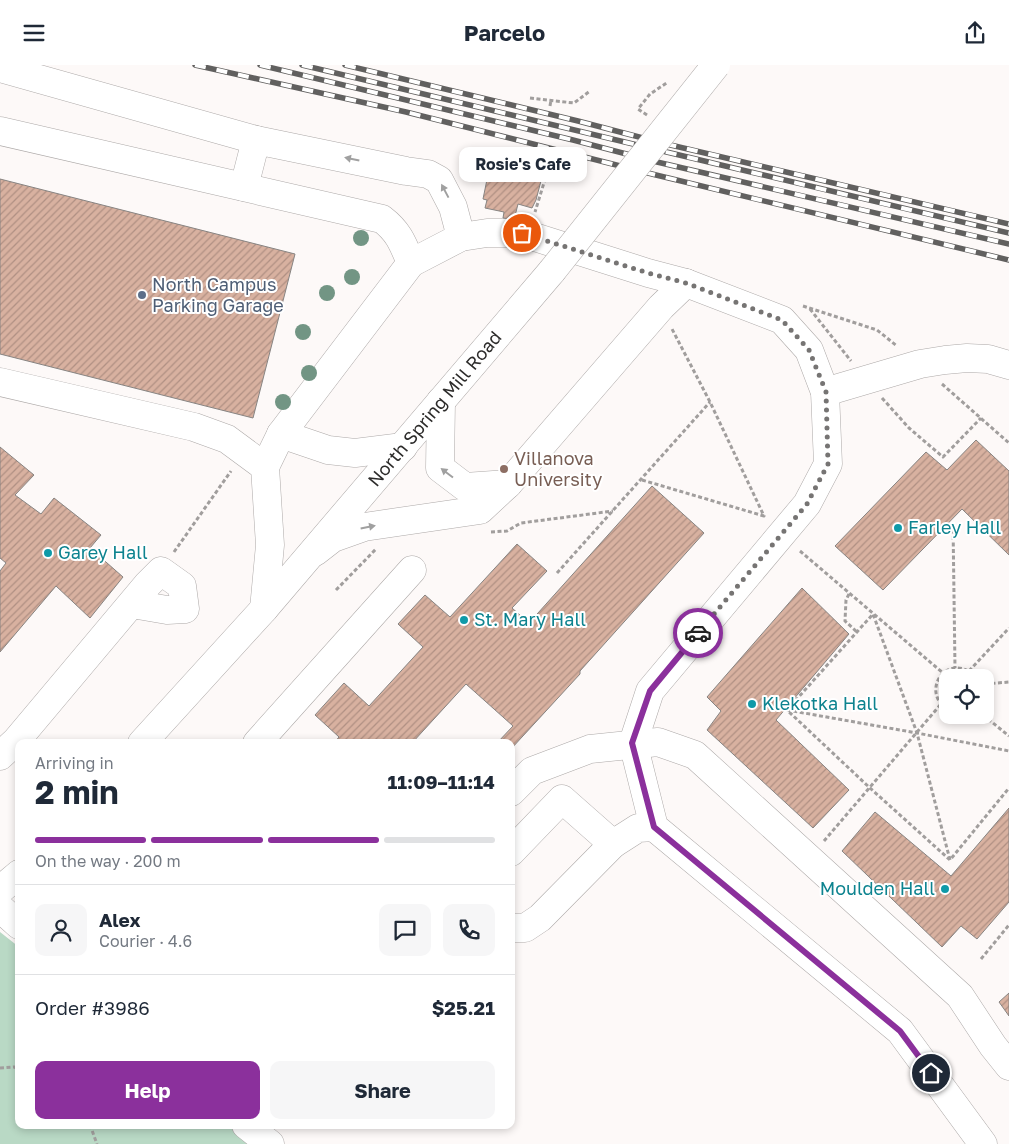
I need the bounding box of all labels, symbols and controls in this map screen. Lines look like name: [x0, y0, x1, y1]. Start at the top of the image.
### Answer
icon: menu: [20, 19, 48, 47]
text: Parcelo: [464, 19, 545, 46]
icon: share: [961, 19, 989, 47]
callout: Rosie's Cafe: [458, 148, 586, 183]
text: Rosie's Cafe: [475, 154, 571, 174]
one-way arrow: [344, 155, 359, 163]
one-way arrow: [441, 184, 449, 199]
pin: [501, 212, 543, 254]
icon: bag: [508, 219, 536, 247]
place label: North Campus Parking Garage: [152, 273, 284, 316]
marker: North Campus Parking Garage: [136, 289, 148, 301]
street label: North Spring Mill Road: [363, 326, 506, 491]
place label: Villanova University: [514, 447, 602, 490]
marker: Villanova University: [498, 463, 510, 475]
one-way arrow: [441, 468, 454, 479]
place label: Farley Hall: [908, 516, 1001, 538]
one-way arrow: [360, 522, 376, 530]
marker: Farley Hall: [892, 522, 904, 534]
place label: Garey Hall: [58, 541, 148, 563]
marker: Garey Hall: [42, 547, 54, 559]
place label: St. Mary Hall: [474, 608, 586, 630]
courier: [673, 608, 723, 658]
marker: St. Mary Hall: [458, 614, 470, 626]
icon: car: [684, 619, 712, 647]
map controls: [939, 669, 994, 724]
button: locate: [939, 669, 994, 724]
place label: Klekotka Hall: [762, 692, 878, 714]
marker: Klekotka Hall: [746, 698, 758, 710]
text: Arriving in: [35, 753, 114, 773]
text: 11:09–11:14: [388, 770, 495, 793]
text: 2 min: [35, 773, 119, 811]
text: On the way · 200 m: [35, 851, 181, 871]
place label: Moulden Hall: [820, 877, 935, 899]
marker: Moulden Hall: [939, 883, 951, 895]
button: person: [35, 904, 87, 956]
button: chat: [379, 904, 431, 956]
button: phone: [443, 904, 495, 956]
text: Alex: [99, 908, 140, 931]
text: Courier · 4.6: [99, 931, 192, 951]
text: Order #3986: [35, 996, 150, 1019]
text: $25.21: [432, 996, 495, 1019]
pin: [910, 1052, 952, 1094]
icon: home: [917, 1059, 945, 1087]
button: Help: [35, 1061, 260, 1119]
button: Share: [270, 1061, 495, 1119]

